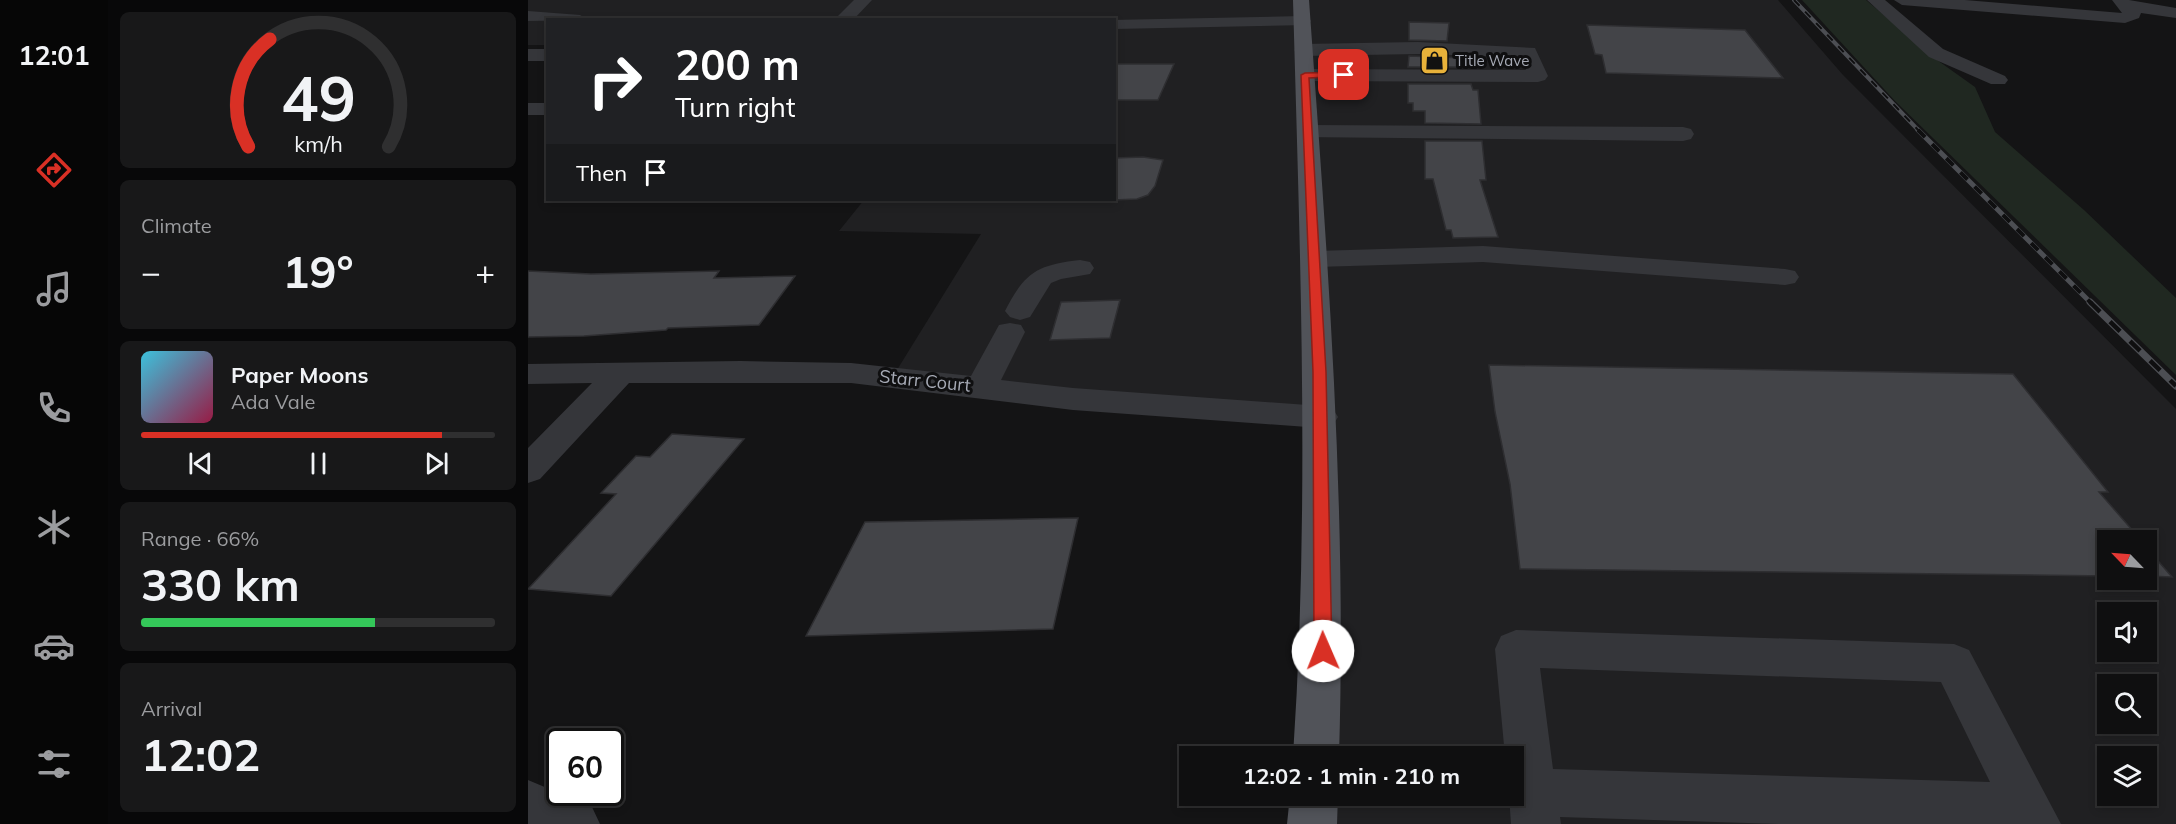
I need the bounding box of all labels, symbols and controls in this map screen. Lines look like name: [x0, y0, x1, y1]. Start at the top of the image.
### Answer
text: 12:01: [18, 38, 90, 72]
text: 200 m: [675, 38, 800, 91]
icon: right: [576, 42, 654, 120]
shop icon: Title Wave: [1418, 45, 1450, 77]
pin: [1318, 49, 1369, 100]
place label: Title Wave: [1455, 51, 1529, 70]
text: 49: [281, 58, 355, 137]
icon: arrive: [1327, 58, 1360, 91]
text: Turn right: [675, 90, 795, 124]
text: km/h: [294, 130, 342, 157]
icon: directions: [33, 149, 75, 191]
icon: arrive: [639, 156, 672, 189]
text: Then: [576, 159, 627, 187]
text: Climate: [141, 213, 212, 238]
text: 19°: [282, 243, 354, 299]
text: −: [141, 251, 161, 292]
text: +: [475, 251, 495, 292]
icon: music: [33, 268, 75, 310]
text: Paper Moons: [231, 361, 369, 389]
street label: Starr Court: [878, 364, 972, 397]
icon: phone: [33, 387, 75, 429]
text: Ada Vale: [231, 389, 315, 414]
icon: previous: [184, 447, 217, 480]
icon: pause: [302, 447, 335, 480]
icon: next: [420, 447, 453, 480]
icon: climate: [33, 506, 75, 548]
text: Range · 66%: [141, 526, 259, 551]
north arrow: [2097, 530, 2157, 590]
map controls: [2097, 530, 2157, 806]
text: 330 km: [141, 556, 300, 612]
button: sound: [2097, 602, 2157, 662]
position arrow: [1291, 619, 1355, 683]
icon: car: [33, 625, 75, 667]
button: search: [2097, 674, 2157, 734]
text: Arrival: [141, 696, 202, 721]
text: 12:02: [141, 726, 260, 782]
speed limit sign: 60: [546, 728, 624, 806]
icon: filters: [33, 743, 75, 785]
button: layers: [2097, 746, 2157, 806]
text: 12:02 · 1 min · 210 m: [1243, 762, 1460, 790]

